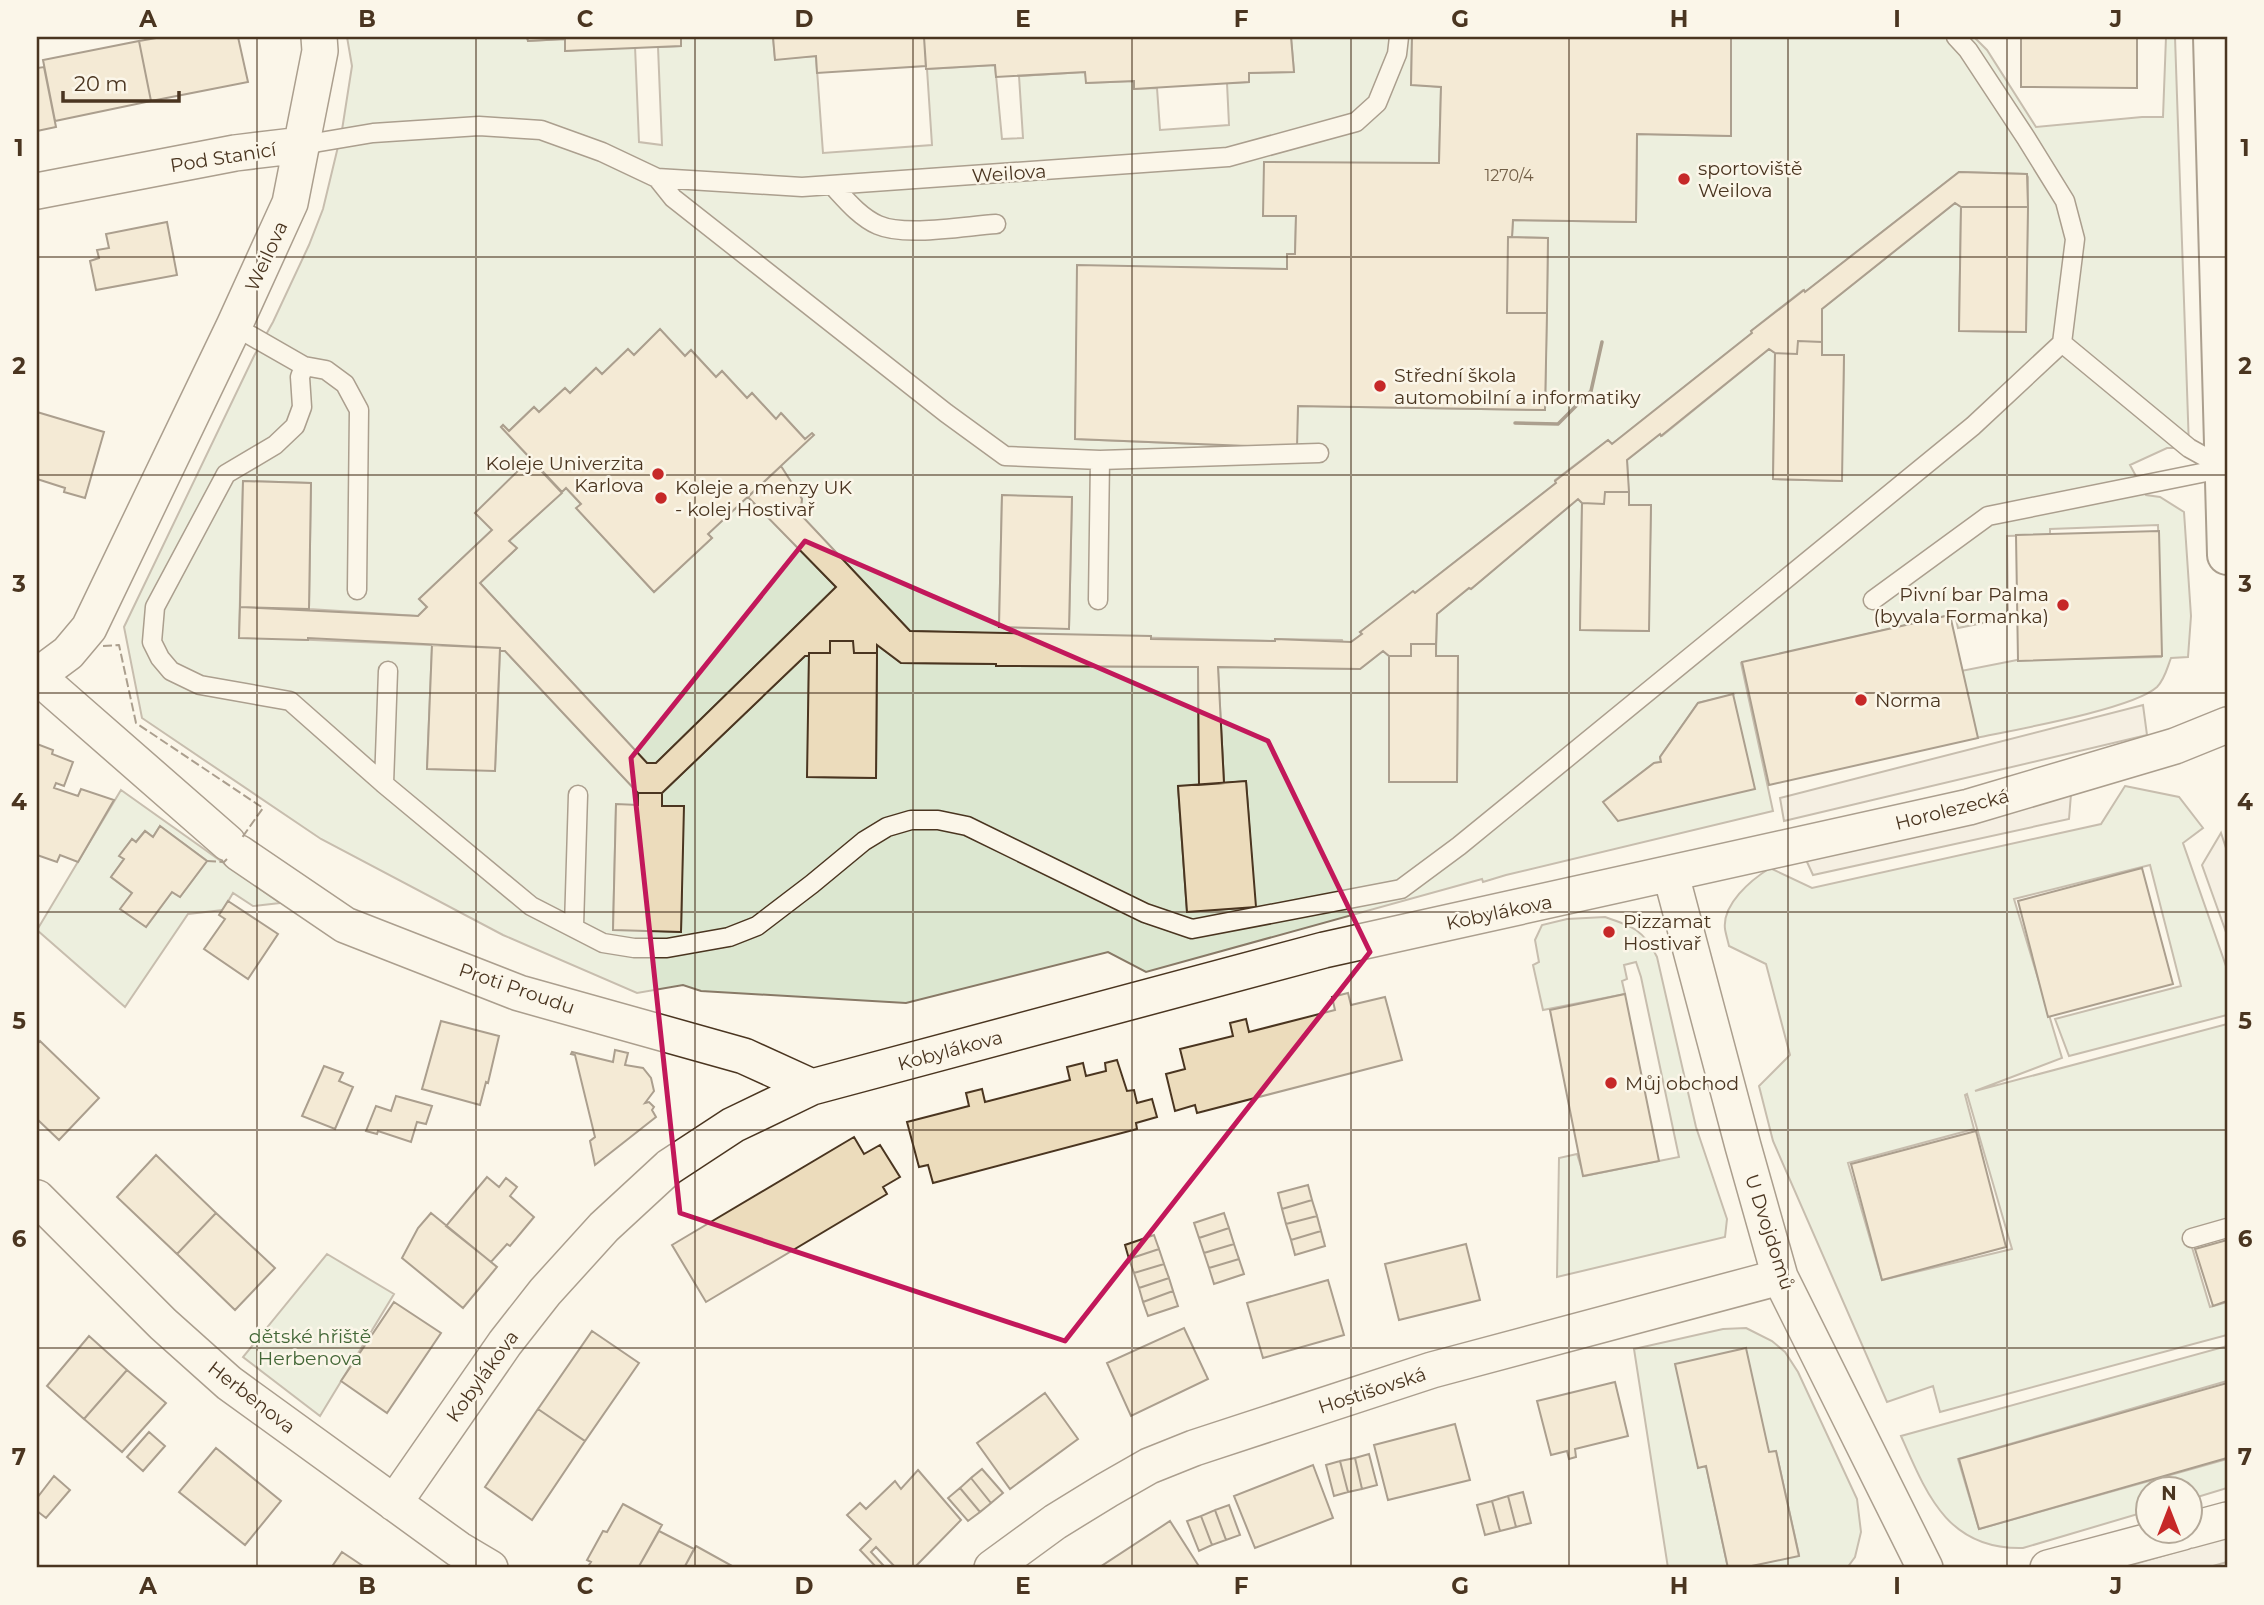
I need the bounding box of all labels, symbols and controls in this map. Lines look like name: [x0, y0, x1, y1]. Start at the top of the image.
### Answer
text: A: [138, 5, 157, 33]
text: B: [358, 5, 376, 33]
text: C: [577, 5, 594, 33]
text: D: [795, 5, 814, 33]
text: E: [1015, 5, 1031, 33]
text: F: [1234, 5, 1249, 33]
text: G: [1451, 5, 1469, 33]
text: H: [1670, 5, 1688, 33]
text: I: [1893, 5, 1901, 33]
text: J: [2109, 5, 2122, 33]
scale bar: [63, 60, 178, 104]
text: 20 m: [74, 71, 128, 96]
text: 1: [14, 134, 24, 162]
text: 1: [2240, 134, 2250, 162]
street label: Pod Stanicí: [168, 138, 279, 177]
place label: sportoviště Weilova: [1698, 157, 1802, 202]
street label: Weilova: [971, 159, 1047, 188]
house number: 1270/4: [1484, 166, 1534, 185]
marker: sportoviště Weilova: [1676, 171, 1692, 187]
street label: Weilova: [240, 218, 293, 295]
text: 2: [12, 352, 26, 380]
text: 2: [2238, 352, 2252, 380]
place label: Střední škola automobilní a informatiky: [1394, 364, 1641, 409]
marker: Střední škola automobilní a informatiky: [1372, 378, 1388, 394]
place label: Koleje Univerzita Karlova: [486, 452, 644, 497]
marker: Koleje Univerzita Karlova: [650, 466, 666, 482]
place label: Koleje a menzy UK - kolej Hostivař: [675, 476, 852, 521]
marker: Koleje a menzy UK - kolej Hostivař: [653, 490, 669, 506]
text: 3: [11, 570, 26, 598]
text: 3: [2237, 570, 2252, 598]
place label: Pivní bar Palma (byvala Formanka): [1874, 583, 2049, 628]
marker: Pivní bar Palma (byvala Formanka): [2055, 597, 2071, 613]
place label: Norma: [1875, 689, 1941, 712]
marker: Norma: [1853, 692, 1869, 708]
street label: Horolezecká: [1893, 784, 2012, 835]
text: 4: [11, 788, 27, 816]
text: 4: [2237, 788, 2253, 816]
street label: Kobylákova: [1444, 890, 1554, 935]
place label: Pizzamat Hostivař: [1623, 910, 1712, 955]
marker: Pizzamat Hostivař: [1601, 924, 1617, 940]
street label: Proti Proudu: [456, 958, 578, 1019]
text: 5: [12, 1007, 26, 1035]
text: 5: [2238, 1007, 2252, 1035]
street label: Kobylákova: [895, 1025, 1005, 1076]
place label: Můj obchod: [1625, 1072, 1739, 1095]
marker: Můj obchod: [1603, 1075, 1619, 1091]
street label: U Dvojdomů: [1740, 1171, 1799, 1293]
text: 6: [12, 1225, 27, 1253]
text: 6: [2238, 1225, 2253, 1253]
park label: dětské hřiště Herbenova: [249, 1325, 371, 1370]
street label: Kobylákova: [441, 1326, 523, 1427]
street label: Herbenova: [203, 1356, 300, 1439]
street label: Hostišovská: [1315, 1362, 1429, 1419]
text: 7: [12, 1443, 26, 1471]
text: 7: [2238, 1443, 2252, 1471]
north arrow: [2134, 1476, 2204, 1546]
text: N: [2161, 1482, 2177, 1505]
text: A: [138, 1572, 157, 1600]
text: B: [358, 1572, 376, 1600]
text: C: [577, 1572, 594, 1600]
text: D: [795, 1572, 814, 1600]
text: E: [1015, 1572, 1031, 1600]
text: F: [1234, 1572, 1249, 1600]
text: G: [1451, 1572, 1469, 1600]
text: H: [1670, 1572, 1688, 1600]
text: I: [1893, 1572, 1901, 1600]
text: J: [2109, 1572, 2122, 1600]

